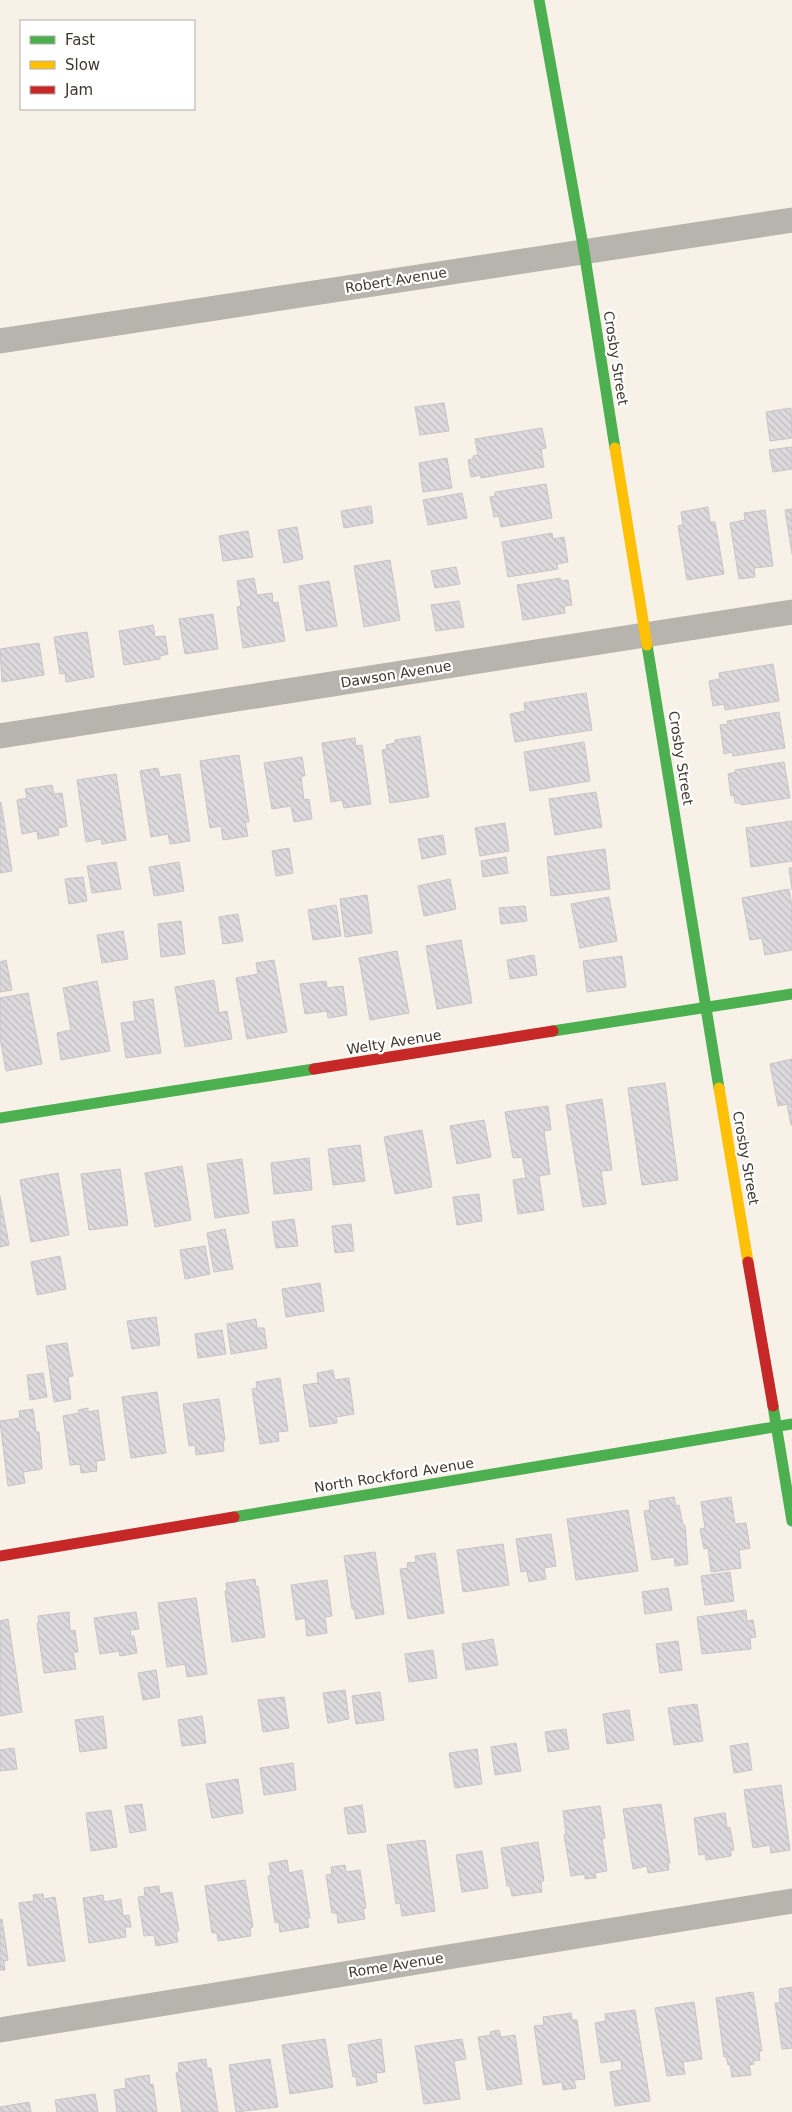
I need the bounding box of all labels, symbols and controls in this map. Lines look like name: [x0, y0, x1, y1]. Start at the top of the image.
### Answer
legend: [20, 20, 195, 110]
text: Fast: [65, 31, 95, 49]
text: Slow: [65, 56, 100, 74]
text: Jam: [64, 81, 93, 99]
street label: Robert Avenue: [344, 264, 448, 296]
street label: Crosby Street: [601, 310, 631, 407]
street label: Dawson Avenue: [339, 657, 453, 691]
street label: Crosby Street: [666, 710, 696, 807]
street label: Welty Avenue: [345, 1027, 443, 1057]
street label: Crosby Street: [730, 1110, 762, 1207]
street label: North Rockford Avenue: [313, 1454, 475, 1496]
street label: Rome Avenue: [347, 1950, 445, 1980]

